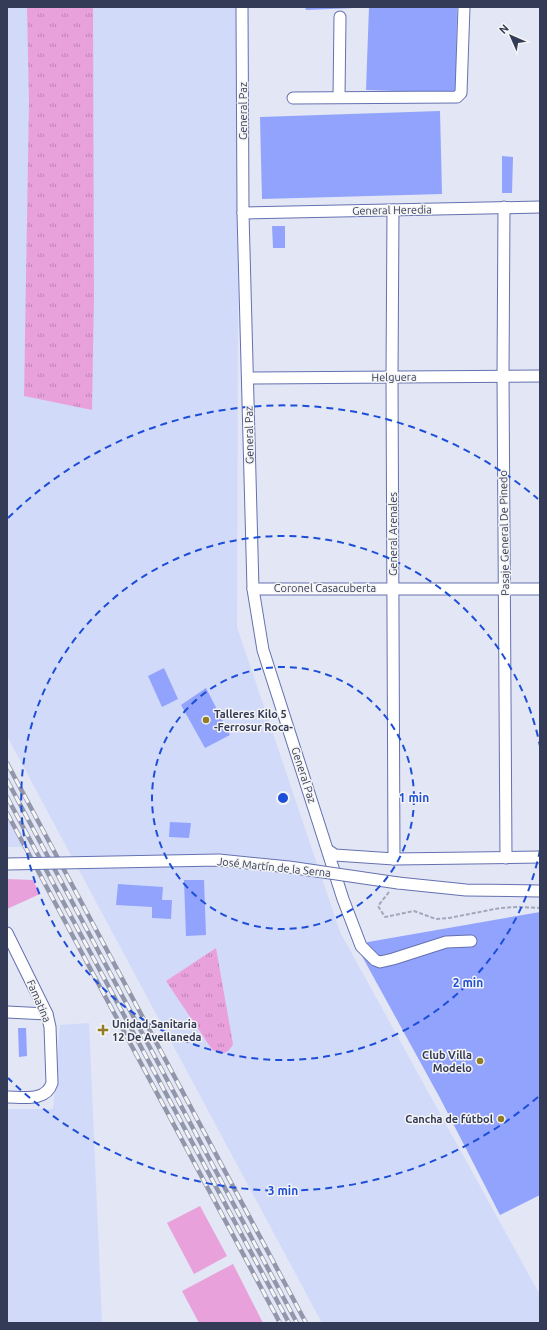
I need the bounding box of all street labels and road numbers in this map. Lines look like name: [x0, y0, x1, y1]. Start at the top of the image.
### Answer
street label: General Paz: [237, 82, 249, 140]
street label: General Heredia: [352, 203, 432, 217]
street label: Helguera: [371, 371, 417, 383]
street label: General Paz: [242, 406, 256, 464]
street label: Pasaje General De Pinedo: [497, 470, 511, 596]
street label: General Arenales: [387, 492, 399, 576]
street label: Coronel Casacuberta: [274, 582, 376, 594]
street label: General Paz: [289, 746, 319, 804]
street label: José Martín de la Serna: [216, 855, 332, 879]
street label: Famatina: [25, 978, 53, 1024]

